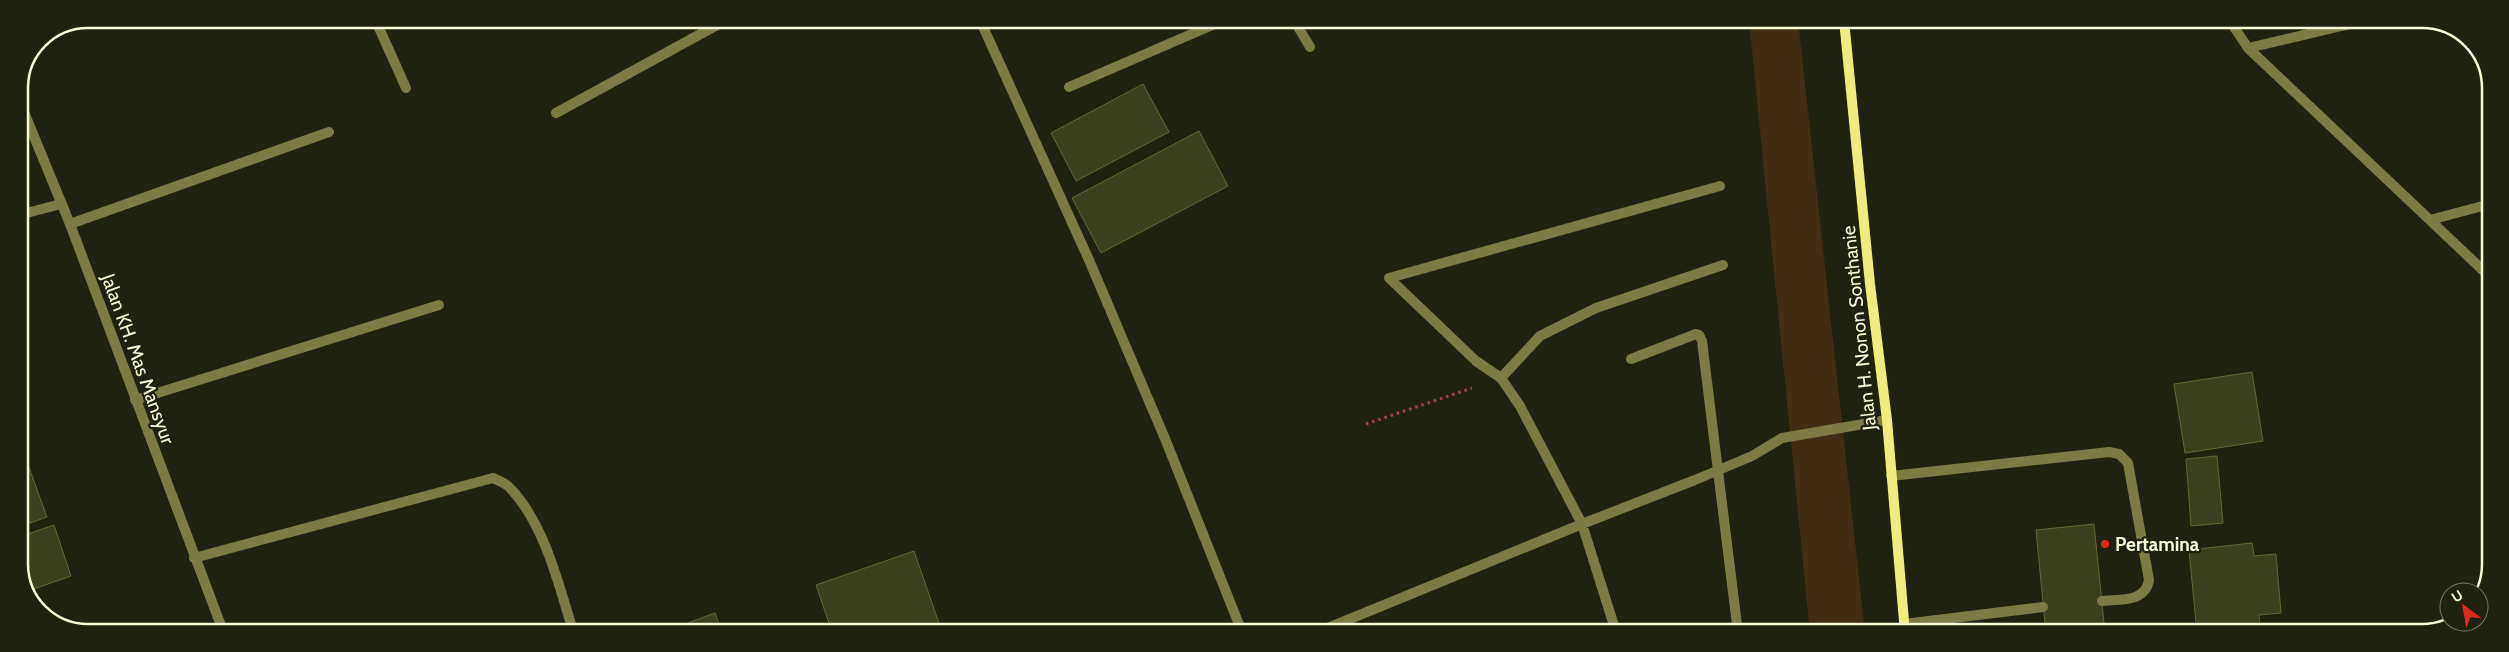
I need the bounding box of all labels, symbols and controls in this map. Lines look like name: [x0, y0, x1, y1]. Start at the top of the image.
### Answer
street label: Jalan H. Nonon Sonthanie: [1837, 224, 1881, 432]
street label: Jalan KH. Mas Mansyur: [96, 270, 180, 447]
place label: Pertamina: [2115, 533, 2200, 556]
marker: Pertamina: [2099, 538, 2111, 550]
north arrow: [2439, 582, 2489, 632]
text: U: [2448, 586, 2466, 606]

